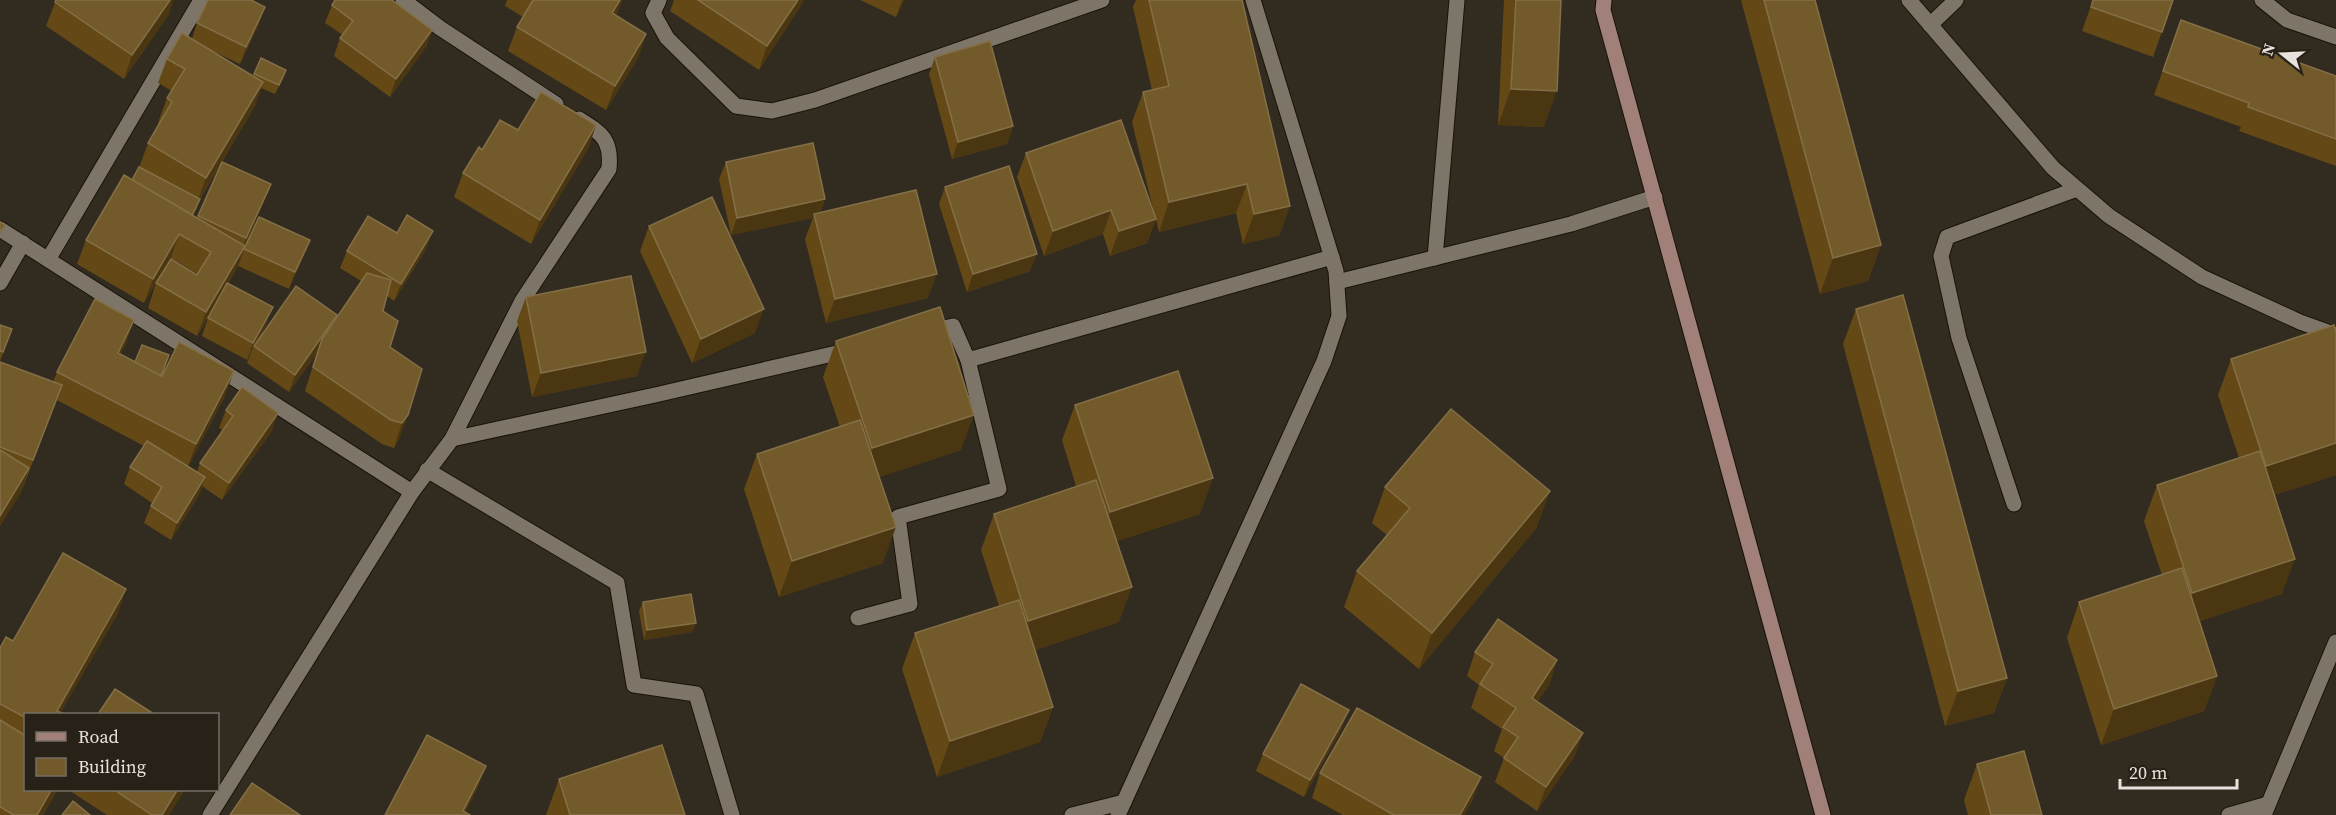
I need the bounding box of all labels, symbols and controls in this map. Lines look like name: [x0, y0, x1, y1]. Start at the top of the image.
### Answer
north arrow: [2252, 24, 2312, 84]
text: N: [2255, 40, 2280, 58]
legend: [24, 713, 219, 791]
text: Road: [78, 724, 119, 749]
scale bar: [2120, 752, 2237, 790]
text: Building: [78, 754, 146, 779]
text: 20 m: [2129, 760, 2167, 785]

